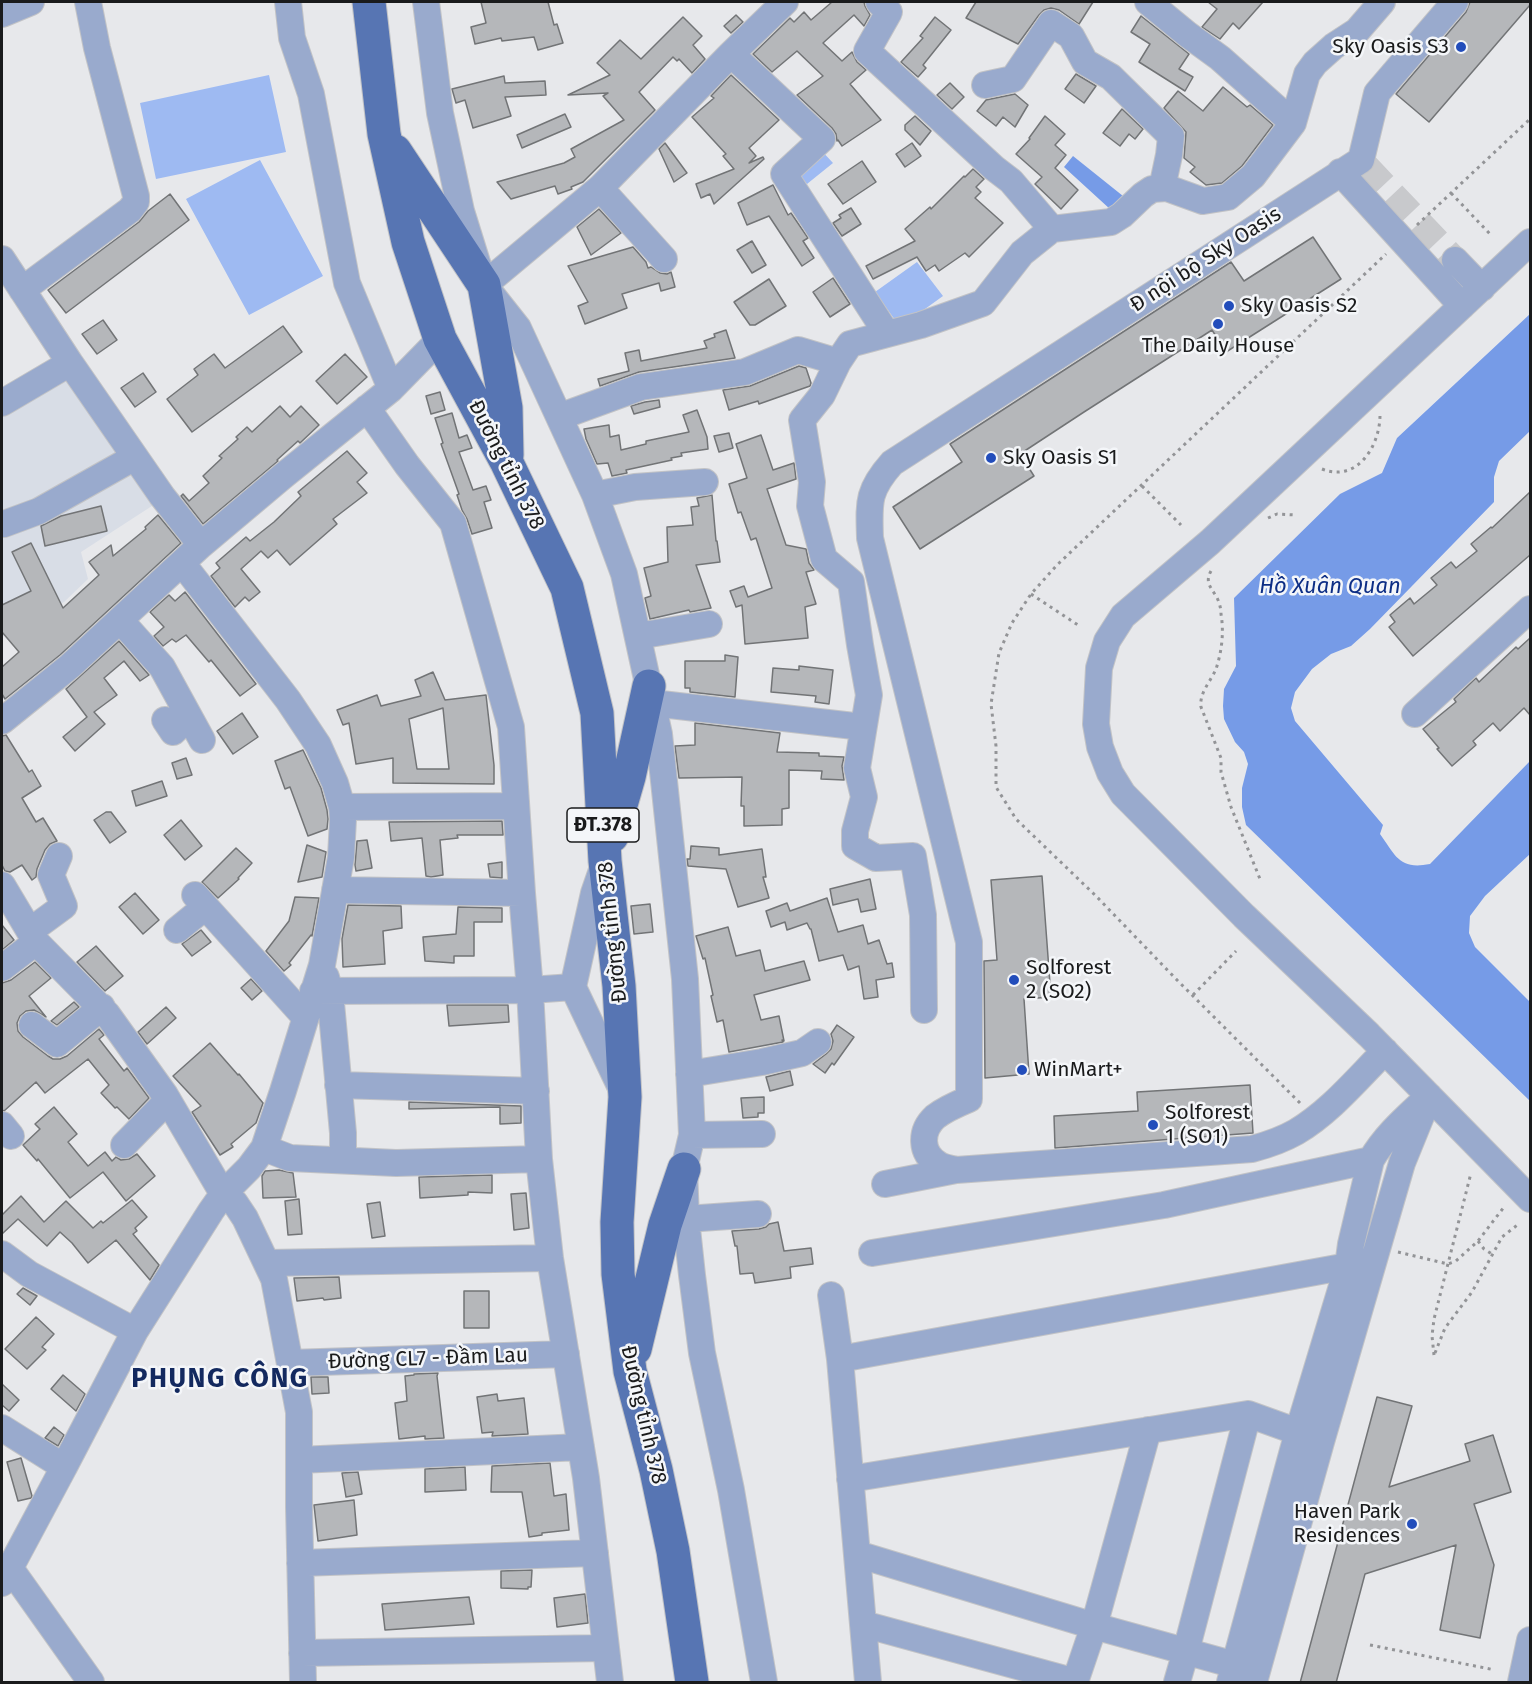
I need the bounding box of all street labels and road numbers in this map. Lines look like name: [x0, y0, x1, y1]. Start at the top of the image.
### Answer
street label: Đ nội bộ Sky Oasis: [1126, 202, 1286, 318]
street label: Đường tỉnh 378: [463, 396, 549, 534]
road number: ĐT.378: [567, 808, 639, 842]
street label: Đường tỉnh 378: [593, 860, 633, 1004]
street label: Đường CL7 - Đầm Lau: [328, 1343, 528, 1375]
street label: Đường tỉnh 378: [615, 1343, 671, 1487]

